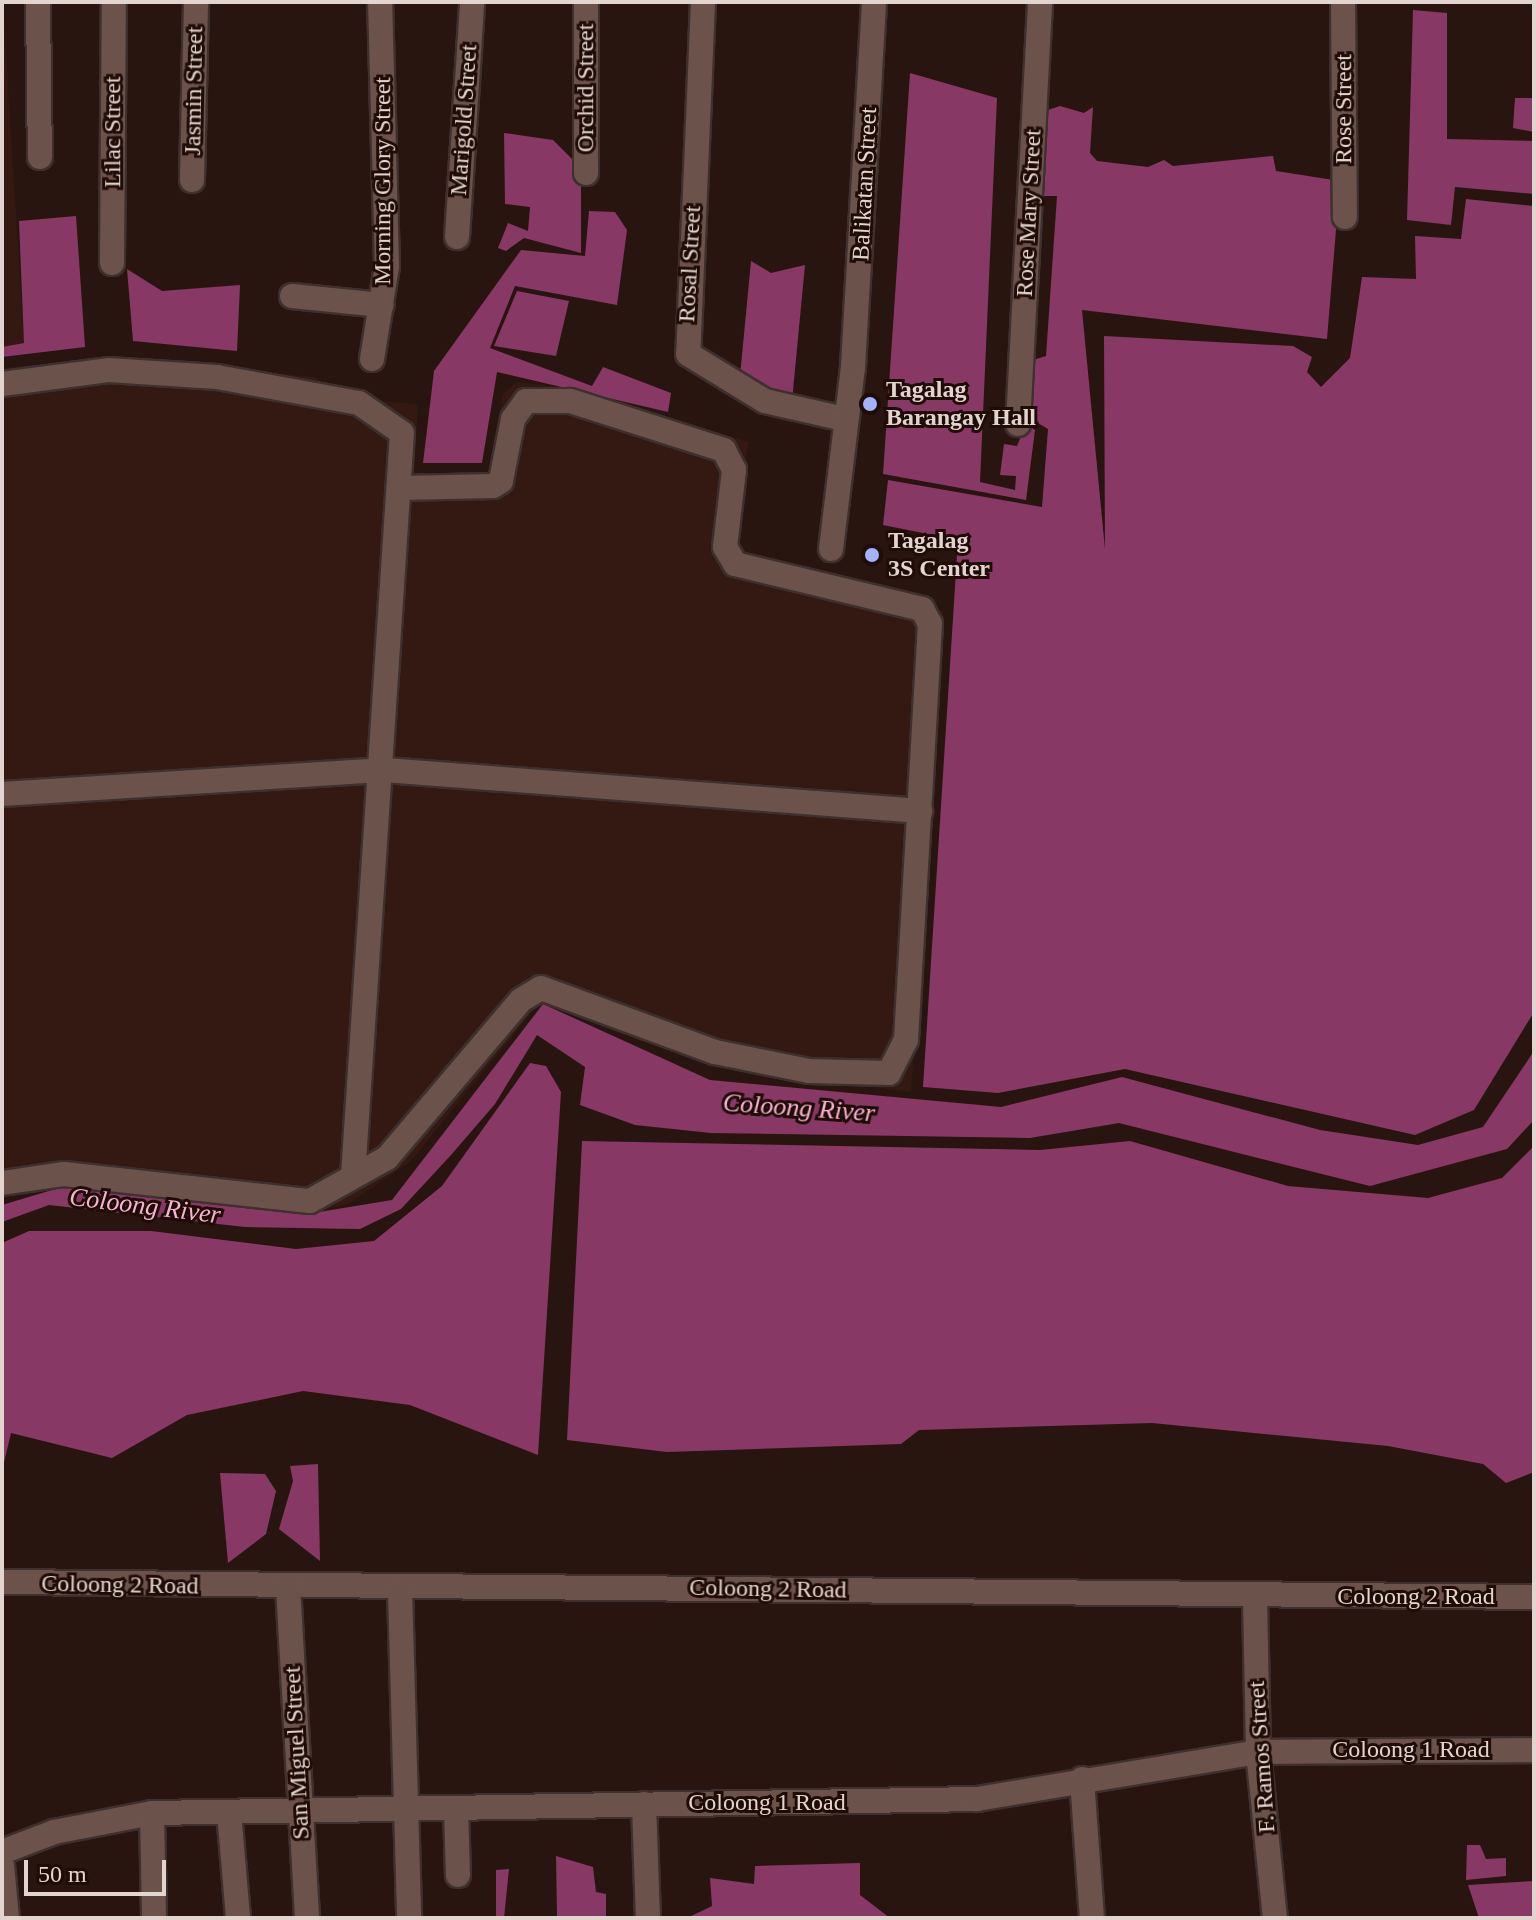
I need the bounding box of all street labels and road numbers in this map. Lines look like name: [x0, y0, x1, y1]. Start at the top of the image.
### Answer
street label: Orchid Street: [572, 24, 600, 152]
street label: Jasmin Street: [178, 26, 210, 156]
street label: Marigold Street: [444, 44, 484, 196]
street label: Rose Street: [1330, 54, 1358, 164]
street label: Lilac Street: [99, 76, 127, 188]
street label: Morning Glory Street: [369, 77, 397, 285]
street label: Balikatan Street: [847, 106, 883, 262]
street label: Rose Mary Street: [1010, 128, 1048, 298]
street label: Rosal Street: [673, 205, 707, 323]
street label: Coloong 2 Road: [41, 1569, 199, 1601]
street label: Coloong 2 Road: [689, 1573, 847, 1605]
street label: Coloong 2 Road: [1337, 1583, 1495, 1611]
street label: San Miguel Street: [278, 1666, 316, 1840]
street label: F. Ramos Street: [1242, 1680, 1282, 1834]
street label: Coloong 1 Road: [1332, 1736, 1490, 1764]
street label: Coloong 1 Road: [688, 1789, 846, 1817]

